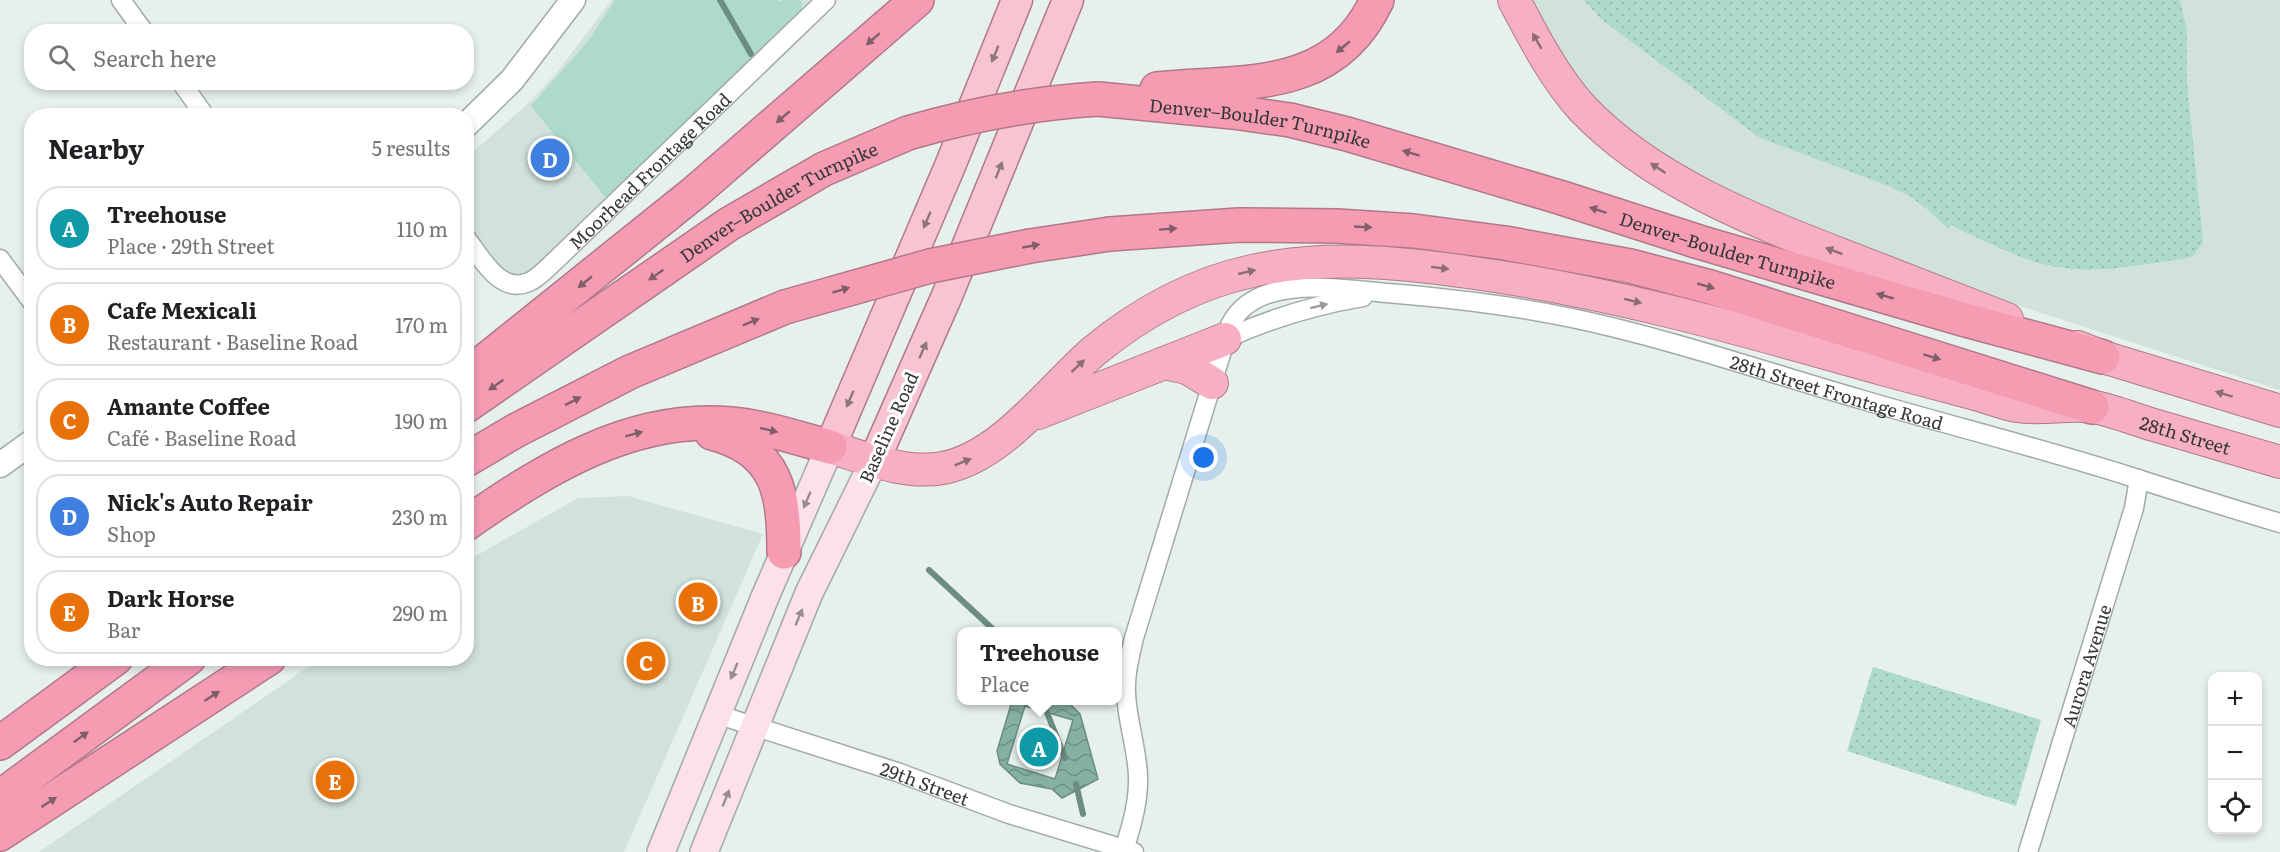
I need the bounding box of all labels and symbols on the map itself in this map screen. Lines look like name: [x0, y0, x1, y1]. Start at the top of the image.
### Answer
one-way arrow: [865, 32, 881, 45]
one-way arrow: [1532, 33, 1543, 49]
one-way arrow: [1335, 40, 1351, 53]
one-way arrow: [990, 45, 999, 63]
street label: Moorhead Frontage Road: [562, 86, 736, 255]
street label: Denver–Boulder Turnpike: [1148, 91, 1374, 154]
one-way arrow: [776, 110, 791, 123]
street label: Denver–Boulder Turnpike: [673, 134, 881, 268]
pin: D: [530, 136, 570, 180]
one-way arrow: [1402, 148, 1420, 157]
one-way arrow: [994, 161, 1004, 179]
one-way arrow: [1650, 162, 1666, 173]
street label: Denver–Boulder Turnpike: [1616, 204, 1839, 295]
one-way arrow: [1589, 205, 1607, 214]
one-way arrow: [922, 211, 931, 229]
one-way arrow: [1353, 223, 1372, 232]
one-way arrow: [1158, 224, 1177, 234]
one-way arrow: [1021, 241, 1040, 250]
one-way arrow: [1824, 246, 1842, 256]
one-way arrow: [1431, 263, 1450, 273]
one-way arrow: [1237, 267, 1256, 277]
one-way arrow: [648, 269, 664, 280]
one-way arrow: [577, 275, 592, 287]
one-way arrow: [1697, 282, 1715, 291]
one-way arrow: [832, 285, 850, 294]
one-way arrow: [1876, 291, 1894, 300]
one-way arrow: [1623, 297, 1642, 307]
one-way arrow: [1310, 301, 1328, 311]
one-way arrow: [742, 317, 760, 326]
one-way arrow: [918, 341, 927, 358]
street label: 28th Street Frontage Road: [1727, 347, 1947, 436]
one-way arrow: [1923, 353, 1941, 362]
one-way arrow: [1071, 359, 1086, 373]
street label: Baseline Road: [851, 367, 925, 487]
one-way arrow: [488, 379, 504, 391]
one-way arrow: [2215, 389, 2233, 398]
one-way arrow: [845, 391, 855, 409]
one-way arrow: [565, 396, 582, 406]
street label: 28th Street: [2137, 408, 2235, 461]
one-way arrow: [759, 426, 778, 436]
one-way arrow: [625, 429, 643, 439]
your location: [1189, 443, 1218, 472]
one-way arrow: [954, 457, 972, 467]
one-way arrow: [802, 491, 812, 509]
pin: B: [678, 580, 718, 624]
street label: Aurora Avenue: [2054, 601, 2117, 731]
one-way arrow: [795, 608, 804, 626]
pin: C: [626, 638, 666, 684]
one-way arrow: [729, 662, 739, 680]
one-way arrow: [204, 690, 220, 701]
pin: A: [1020, 724, 1058, 770]
one-way arrow: [74, 732, 89, 744]
street label: 29th Street: [877, 754, 974, 812]
pin: E: [316, 758, 354, 802]
one-way arrow: [721, 788, 731, 806]
one-way arrow: [41, 797, 57, 808]

